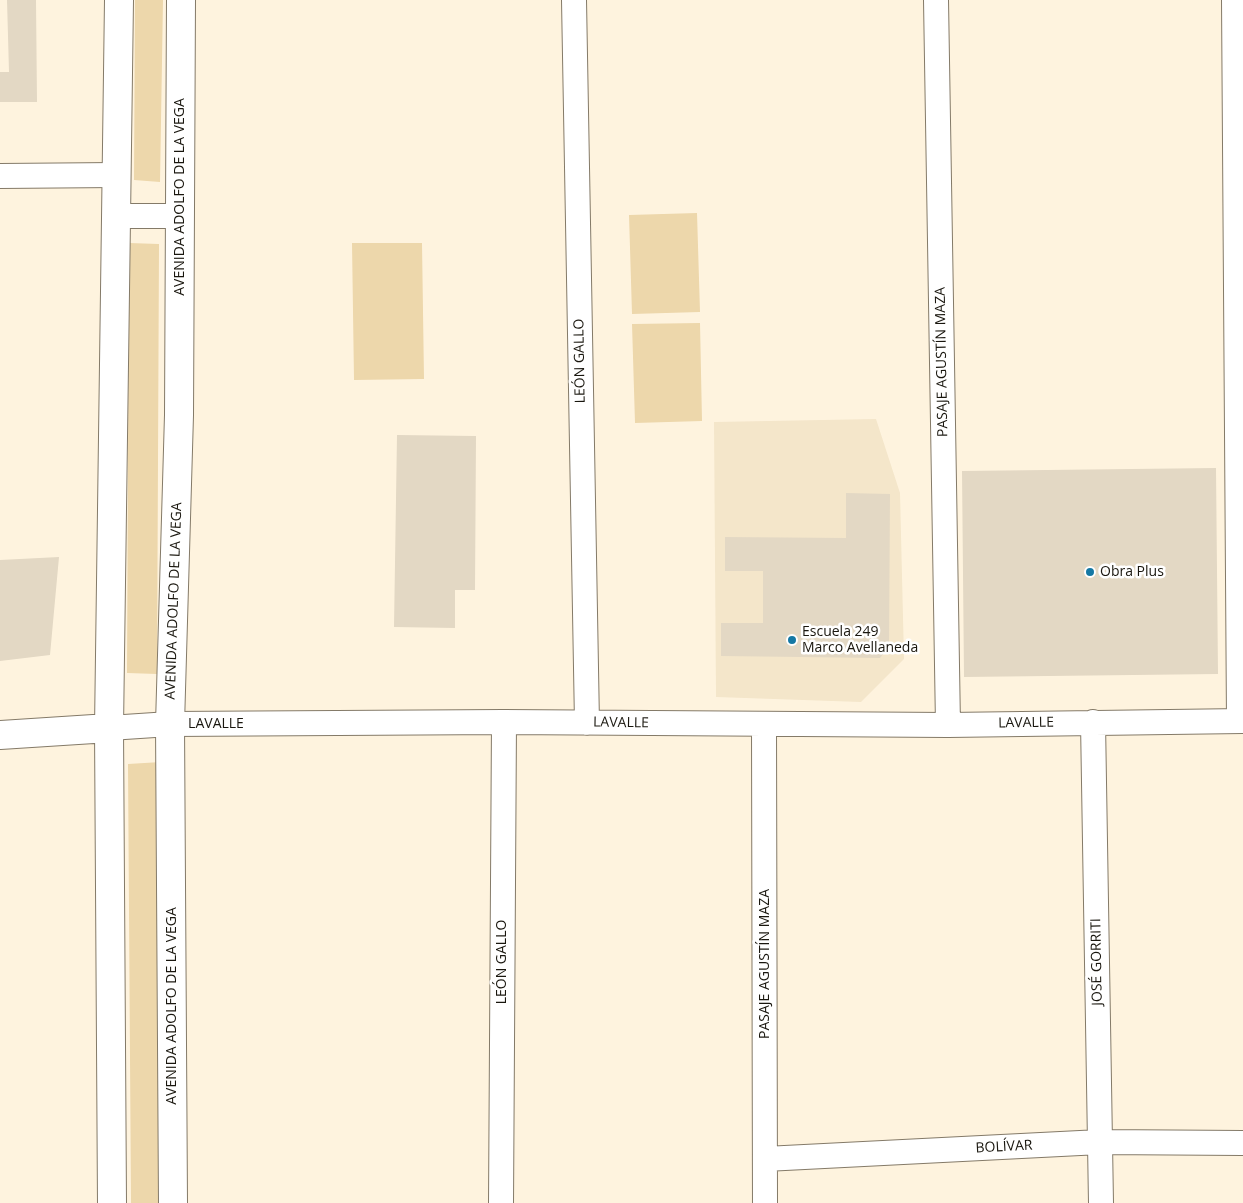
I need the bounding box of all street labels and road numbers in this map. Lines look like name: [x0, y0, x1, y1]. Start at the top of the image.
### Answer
street label: AVENIDA ADOLFO DE LA VEGA: [172, 98, 188, 296]
street label: PASAJE AGUSTÍN MAZA: [932, 287, 952, 437]
street label: LEÓN GALLO: [571, 319, 589, 403]
street label: AVENIDA ADOLFO DE LA VEGA: [162, 502, 186, 700]
street label: LAVALLE: [593, 714, 649, 732]
street label: LAVALLE: [998, 714, 1054, 732]
street label: LAVALLE: [188, 716, 244, 732]
street label: PASAJE AGUSTÍN MAZA: [757, 889, 773, 1039]
street label: AVENIDA ADOLFO DE LA VEGA: [164, 907, 180, 1105]
street label: JOSÉ GORRITI: [1088, 918, 1106, 1006]
street label: LEÓN GALLO: [494, 920, 510, 1004]
street label: BOLÍVAR: [975, 1137, 1033, 1157]

